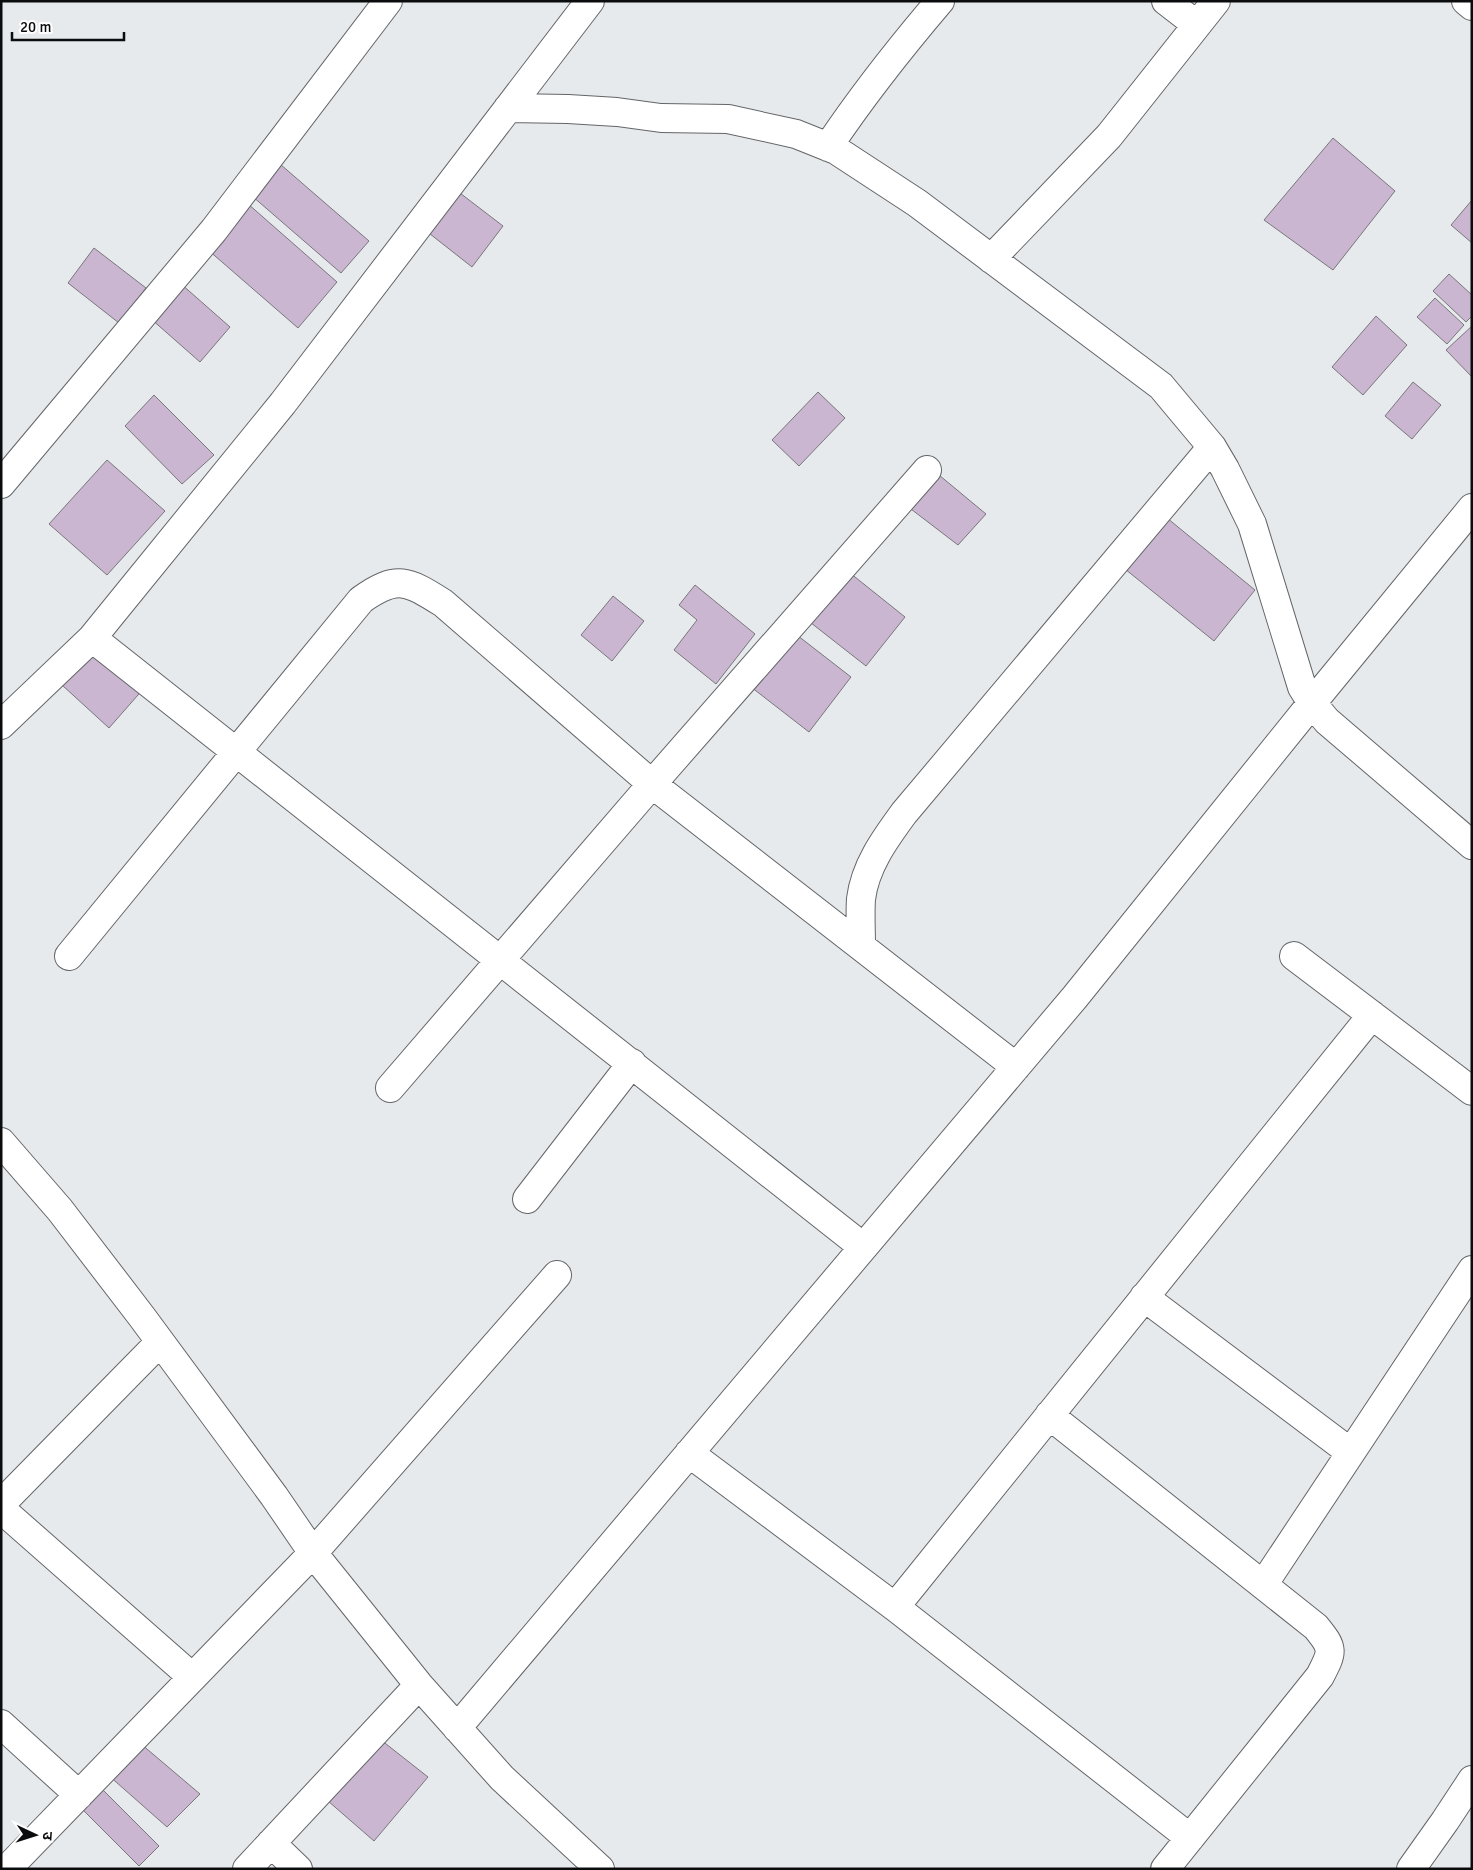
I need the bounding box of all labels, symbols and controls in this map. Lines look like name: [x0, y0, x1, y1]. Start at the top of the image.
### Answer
scale bar: [12, 10, 125, 42]
text: 20 m: [20, 18, 51, 36]
north arrow: [10, 1810, 60, 1860]
text: उ: [39, 1831, 56, 1841]

